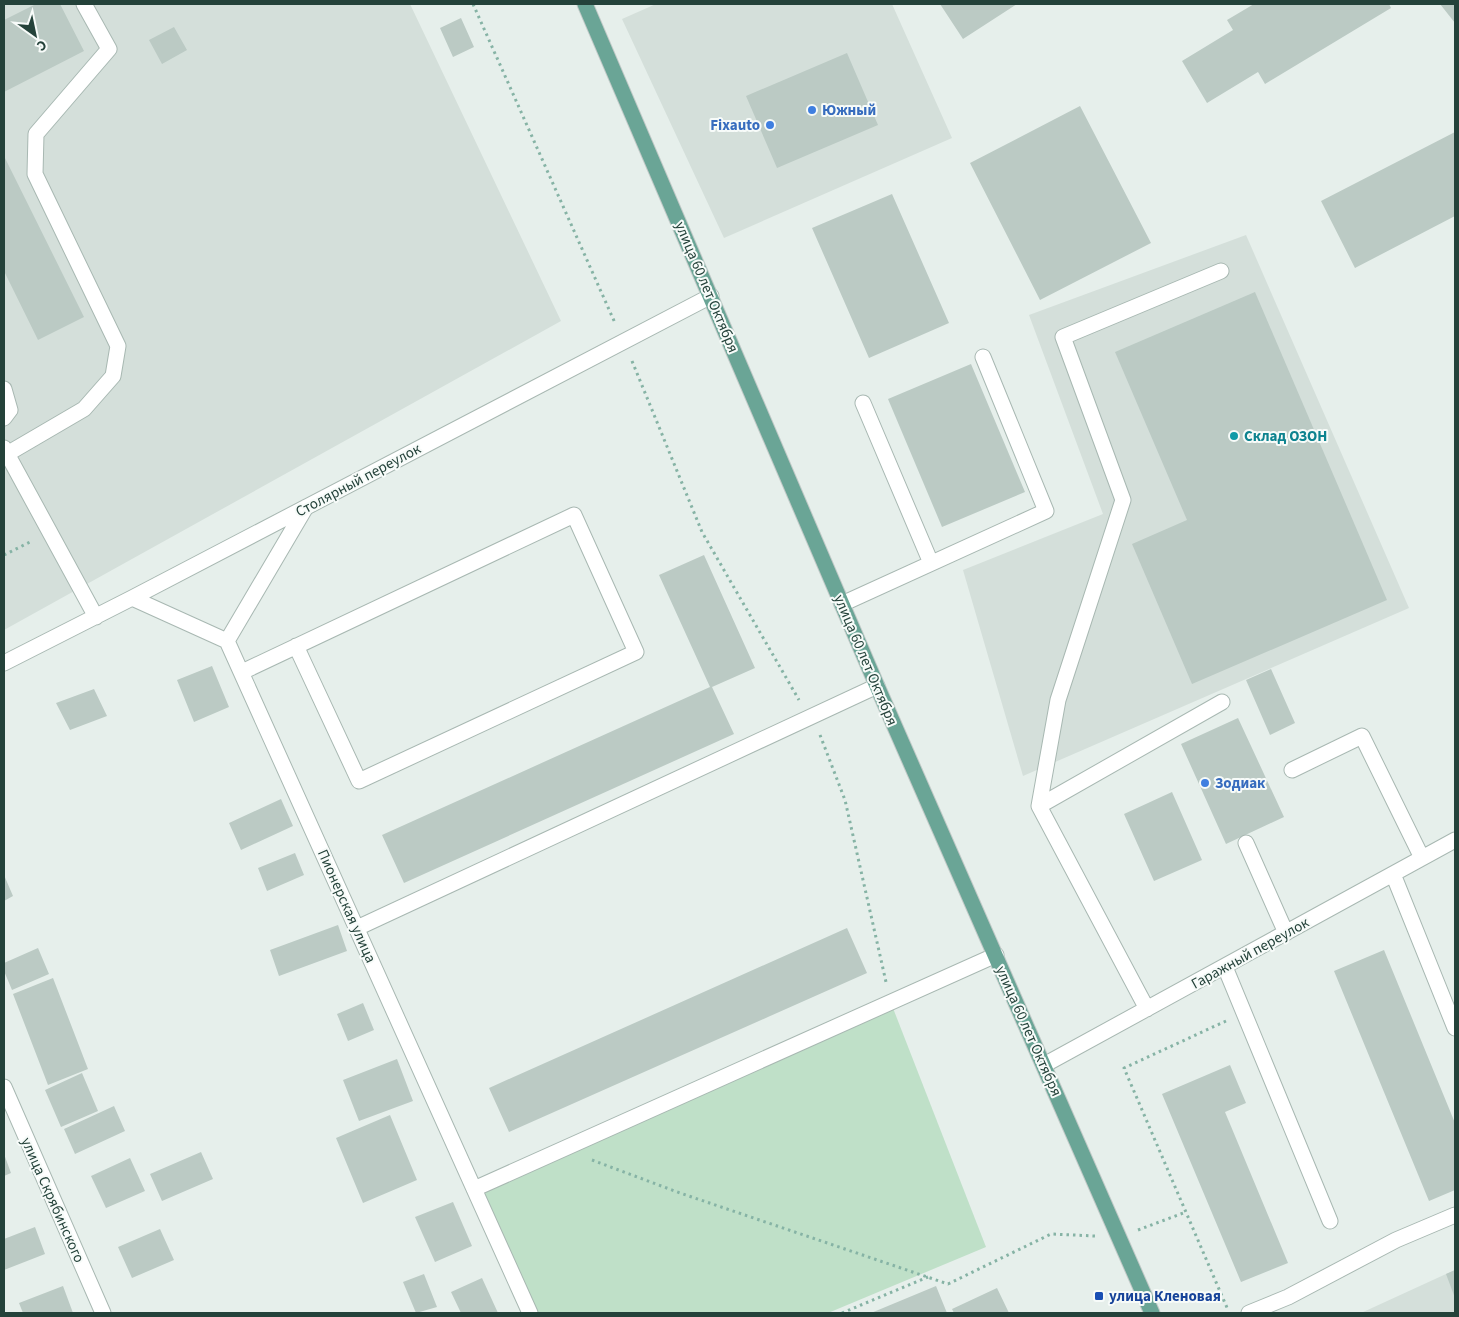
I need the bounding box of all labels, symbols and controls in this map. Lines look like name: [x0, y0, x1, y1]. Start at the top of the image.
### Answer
north arrow: [10, 10, 60, 60]
text: С: [33, 34, 50, 56]
place label: Южный: [822, 100, 876, 121]
marker: Южный: [806, 104, 818, 116]
place label: Fixauto: [710, 115, 760, 136]
marker: Fixauto: [764, 119, 776, 131]
street label: улица 60 лет Октября: [669, 218, 744, 356]
place label: Склад ОЗОН: [1244, 426, 1327, 447]
marker: Склад ОЗОН: [1228, 430, 1240, 442]
street label: Столярный переулок: [292, 438, 425, 522]
street label: улица 60 лет Октября: [828, 591, 903, 729]
place label: Зодиак: [1215, 773, 1266, 794]
marker: Зодиак: [1199, 777, 1211, 789]
street label: Пионерская улица: [312, 846, 381, 966]
street label: Гаражный переулок: [1188, 912, 1313, 995]
street label: улица 60 лет Октября: [990, 963, 1067, 1100]
street label: улица Скрябинского: [15, 1134, 90, 1266]
place label: улица Кленовая: [1109, 1286, 1221, 1307]
marker: улица Кленовая: [1093, 1290, 1105, 1302]

